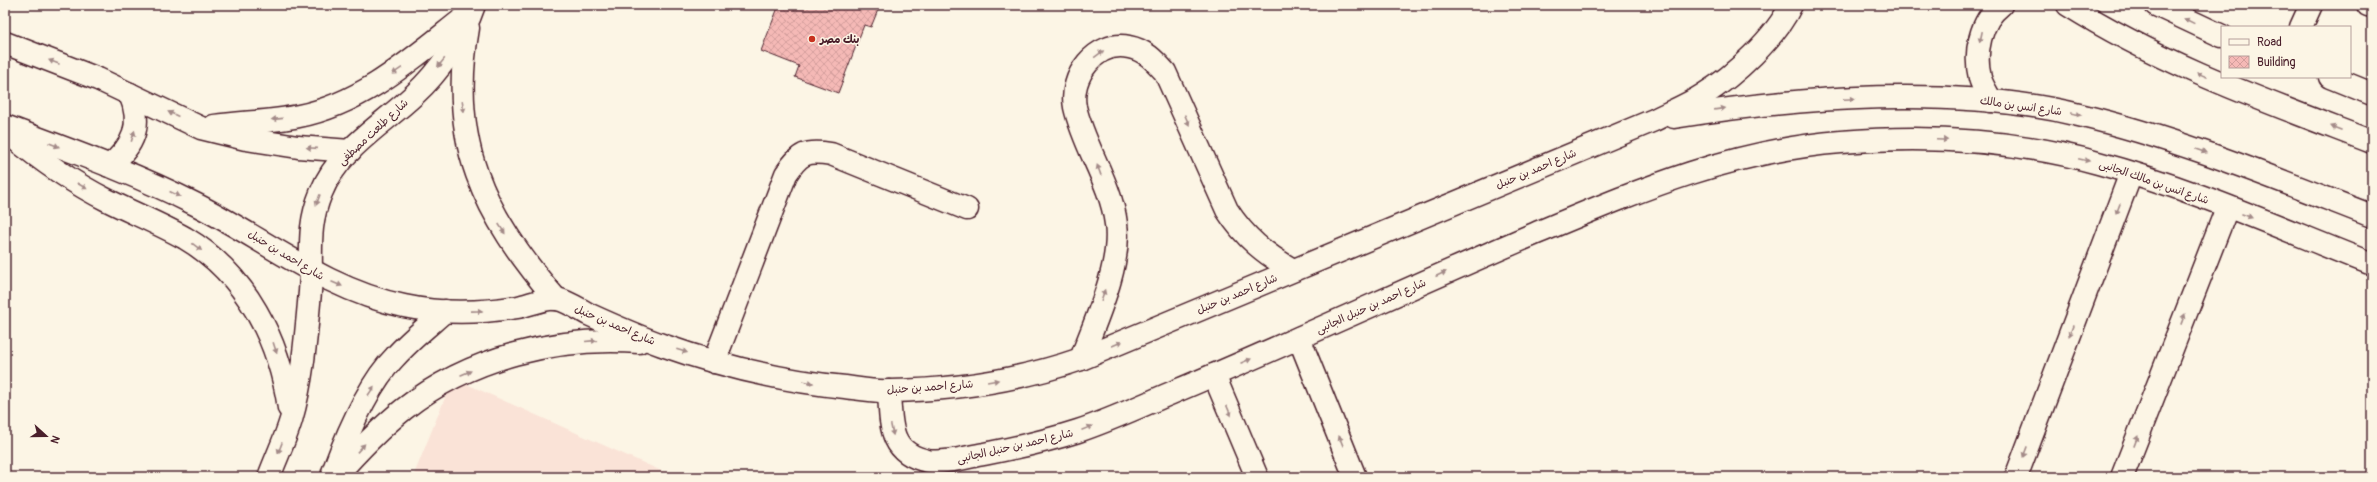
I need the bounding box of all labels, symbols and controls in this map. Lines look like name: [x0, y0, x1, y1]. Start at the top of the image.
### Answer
one-way arrow: [2183, 18, 2195, 24]
legend: [2221, 26, 2351, 78]
one-way arrow: [1978, 31, 1984, 43]
place label: بنك مصر: [819, 33, 859, 46]
marker: بنك مصر: [807, 34, 817, 44]
text: Road: [2257, 35, 2282, 50]
one-way arrow: [1094, 50, 1104, 58]
text: Building: [2257, 55, 2296, 70]
one-way arrow: [437, 58, 445, 69]
one-way arrow: [47, 59, 59, 65]
one-way arrow: [392, 67, 402, 75]
one-way arrow: [2196, 72, 2207, 78]
street label: شارع انس بن مالك: [1979, 94, 2063, 120]
one-way arrow: [1843, 95, 1855, 102]
street label: شارع طلعت مصطفى: [335, 96, 412, 169]
one-way arrow: [460, 100, 466, 113]
one-way arrow: [1714, 106, 1726, 113]
one-way arrow: [167, 111, 178, 117]
one-way arrow: [2070, 111, 2082, 117]
one-way arrow: [271, 115, 283, 122]
one-way arrow: [1184, 115, 1190, 126]
one-way arrow: [2329, 124, 2341, 130]
one-way arrow: [130, 130, 136, 142]
one-way arrow: [1936, 137, 1949, 143]
one-way arrow: [49, 142, 61, 148]
one-way arrow: [306, 145, 318, 152]
street label: شارع احمد بن حنبل: [1494, 146, 1579, 194]
one-way arrow: [2195, 148, 2207, 154]
one-way arrow: [2078, 157, 2090, 163]
street label: شارع انس بن مالك الجانبى: [2097, 157, 2211, 209]
one-way arrow: [1095, 164, 1101, 176]
one-way arrow: [76, 182, 88, 189]
one-way arrow: [169, 191, 180, 197]
one-way arrow: [315, 195, 321, 207]
one-way arrow: [2114, 204, 2120, 216]
one-way arrow: [2241, 213, 2253, 219]
one-way arrow: [498, 224, 506, 234]
street label: شارع احمد بن حنبل: [245, 227, 326, 285]
one-way arrow: [191, 243, 202, 251]
street label: شارع احمد بن حنبل: [1195, 271, 1280, 319]
one-way arrow: [1436, 271, 1447, 277]
street label: شارع احمد بن حنبل الجانبى: [1314, 276, 1429, 338]
one-way arrow: [332, 281, 343, 287]
one-way arrow: [1101, 289, 1107, 301]
street label: شارع احمد بن حنبل: [572, 302, 657, 350]
one-way arrow: [471, 308, 484, 314]
one-way arrow: [2181, 313, 2187, 325]
one-way arrow: [2068, 325, 2074, 337]
one-way arrow: [585, 338, 597, 345]
one-way arrow: [1111, 341, 1123, 347]
one-way arrow: [272, 342, 278, 354]
one-way arrow: [676, 348, 688, 354]
one-way arrow: [1240, 358, 1251, 364]
one-way arrow: [460, 370, 471, 376]
street label: شارع احمد بن حنبل: [886, 377, 974, 398]
one-way arrow: [987, 378, 999, 384]
one-way arrow: [802, 380, 814, 386]
one-way arrow: [367, 386, 375, 396]
one-way arrow: [1226, 405, 1232, 416]
north arrow: [26, 416, 66, 456]
one-way arrow: [890, 424, 896, 436]
one-way arrow: [1082, 424, 1094, 430]
street label: شارع احمد بن حنبل الجانبى: [956, 426, 1075, 468]
text: N: [47, 434, 62, 446]
one-way arrow: [1337, 434, 1343, 446]
one-way arrow: [2134, 434, 2140, 446]
one-way arrow: [277, 442, 283, 454]
one-way arrow: [356, 443, 366, 453]
one-way arrow: [2022, 447, 2028, 459]

